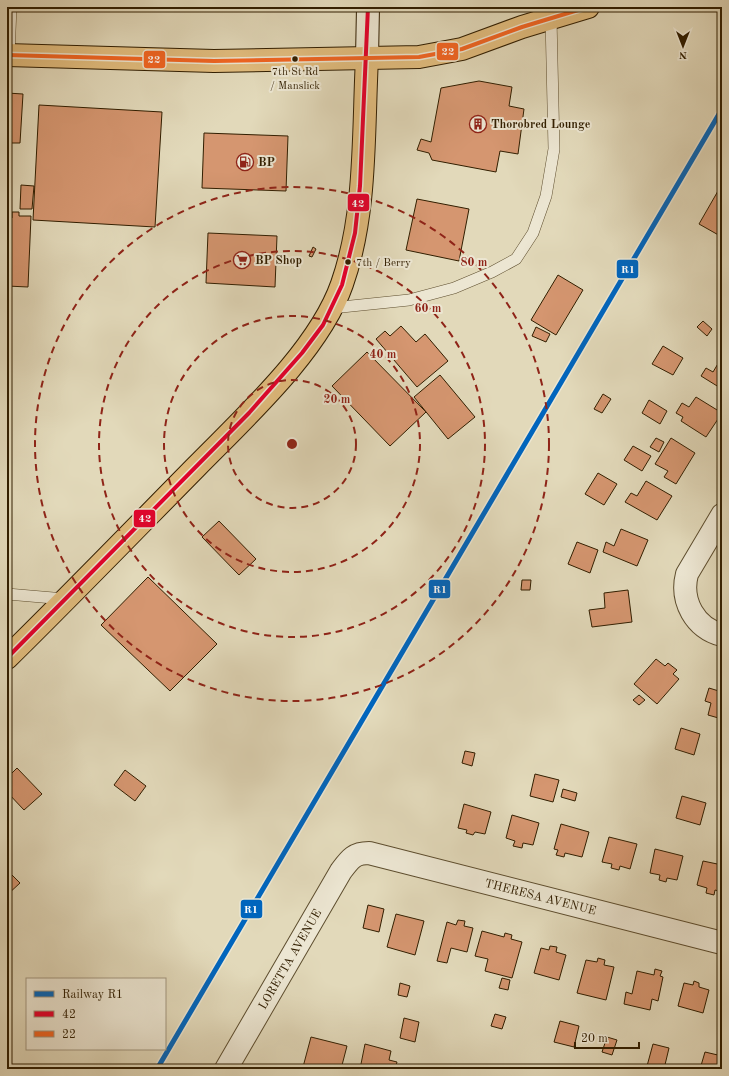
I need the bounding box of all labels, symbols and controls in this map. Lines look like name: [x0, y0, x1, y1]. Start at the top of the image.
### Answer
north arrow: [663, 26, 703, 66]
line badge: 22: [436, 42, 459, 61]
text: 22: [442, 47, 454, 58]
text: N: [678, 49, 687, 60]
line badge: 22: [143, 50, 166, 69]
marker: 7th St Rd / Manslick: [290, 54, 300, 64]
text: 22: [148, 55, 160, 66]
place label: 7th St Rd / Manslick: [270, 67, 320, 92]
building icon: Thorobred Lounge: [468, 114, 488, 134]
place label: Thorobred Lounge: [491, 119, 591, 131]
fuel station icon: BP: [235, 152, 255, 172]
place label: BP: [258, 157, 275, 169]
line badge: 42: [347, 193, 370, 212]
text: 42: [352, 199, 364, 210]
supermarket icon: BP Shop: [232, 250, 252, 270]
place label: BP Shop: [255, 255, 302, 267]
marker: 7th / Berry: [343, 257, 353, 267]
text: 80 m: [461, 257, 488, 269]
place label: 7th / Berry: [356, 258, 411, 269]
line badge: R1: [616, 259, 639, 279]
text: R1: [621, 265, 635, 276]
text: 60 m: [415, 303, 442, 315]
text: 40 m: [370, 349, 397, 361]
text: 20 m: [324, 394, 351, 406]
centre of rings: [285, 437, 299, 451]
line badge: 42: [133, 509, 156, 528]
text: 42: [139, 514, 151, 525]
line badge: R1: [428, 579, 451, 599]
text: R1: [433, 585, 447, 596]
street label: THERESA AVENUE: [483, 878, 597, 918]
line badge: R1: [240, 899, 263, 919]
text: R1: [244, 905, 258, 916]
street label: LORETTA AVENUE: [257, 908, 324, 1012]
legend: [26, 978, 166, 1050]
text: Railway R1: [62, 989, 123, 1001]
text: 42: [62, 1009, 76, 1021]
scale bar: [575, 1024, 639, 1050]
text: 22: [62, 1029, 76, 1041]
text: 20 m: [581, 1033, 608, 1045]

